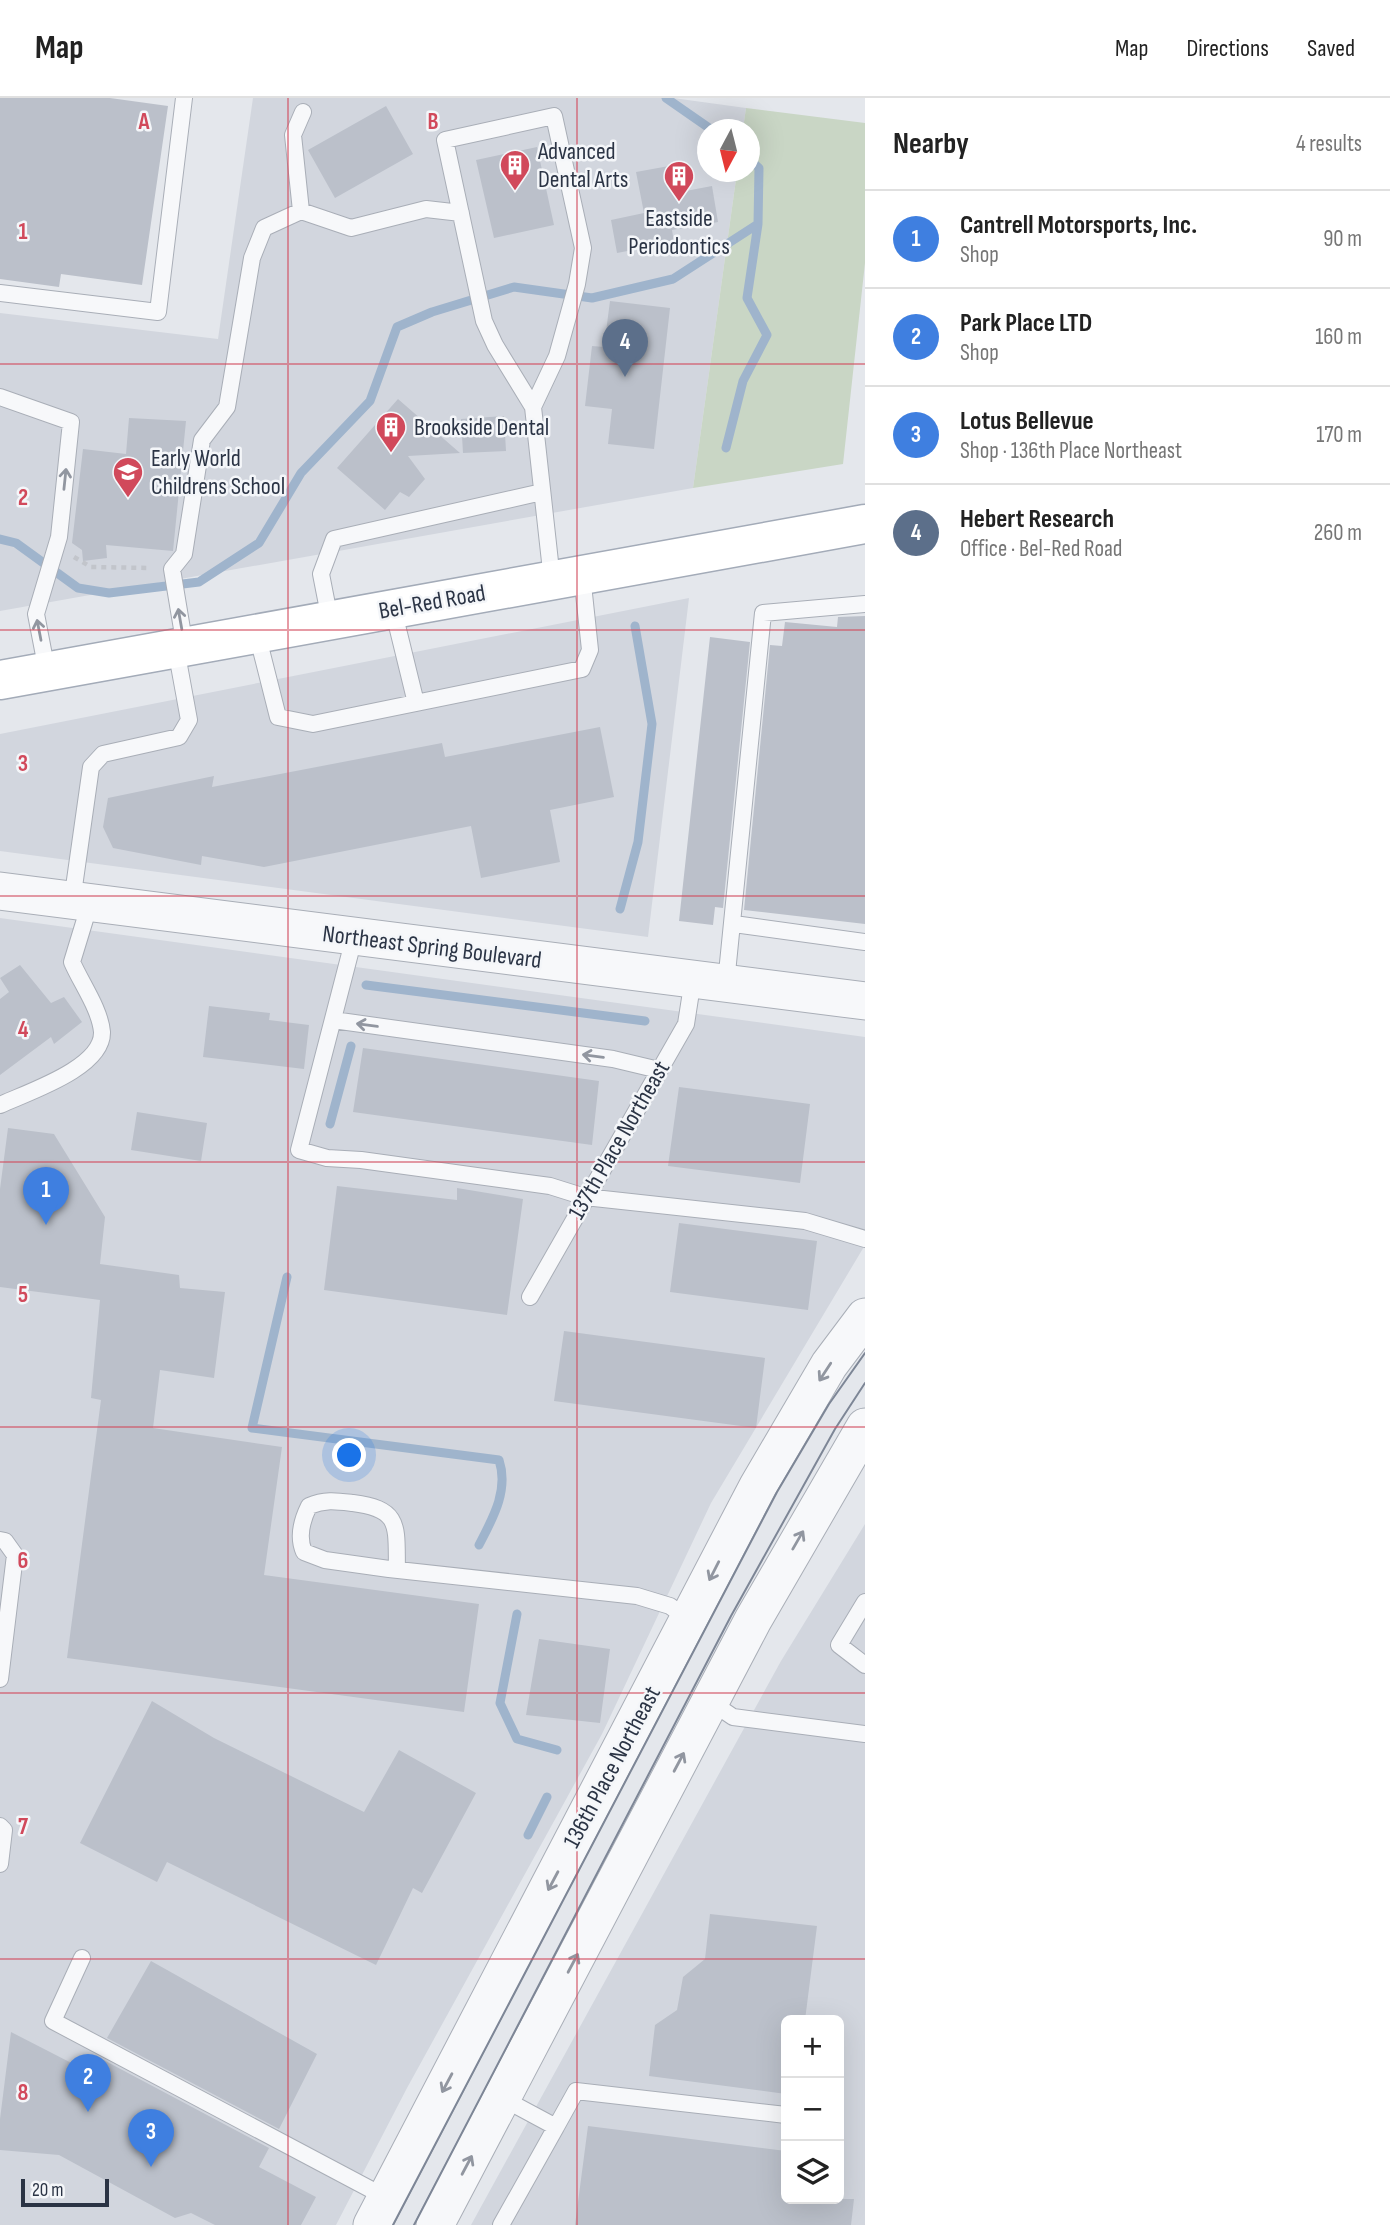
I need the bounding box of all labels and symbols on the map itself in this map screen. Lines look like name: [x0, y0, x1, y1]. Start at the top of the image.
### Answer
text: A: [138, 108, 151, 136]
text: B: [428, 108, 439, 136]
north arrow: [697, 119, 760, 182]
place label: Advanced Dental Arts: [537, 137, 628, 194]
building icon: Advanced Dental Arts: [498, 148, 532, 192]
building icon: Eastside Periodontics: [662, 159, 696, 203]
place label: Eastside Periodontics: [628, 204, 730, 261]
text: 1: [18, 218, 28, 246]
pin: 4: [602, 319, 648, 377]
building icon: Brookside Dental: [374, 410, 408, 454]
place label: Brookside Dental: [414, 413, 549, 442]
place label: Early World Childrens School: [151, 444, 285, 501]
school or university icon: Early World Childrens School: [111, 455, 145, 499]
one-way arrow: [59, 468, 72, 491]
text: 2: [18, 484, 28, 512]
street label: Bel-Red Road: [376, 578, 488, 626]
one-way arrow: [173, 608, 187, 631]
one-way arrow: [32, 619, 45, 642]
text: 3: [18, 750, 28, 778]
street label: Northeast Spring Boulevard: [321, 919, 543, 975]
text: 4: [18, 1016, 29, 1044]
one-way arrow: [357, 1018, 379, 1031]
one-way arrow: [582, 1050, 605, 1063]
street label: 137th Place Northeast: [562, 1056, 676, 1224]
pin: 1: [23, 1167, 69, 1225]
text: 5: [18, 1281, 28, 1309]
one-way arrow: [818, 1362, 833, 1381]
your location: [332, 1438, 366, 1472]
one-way arrow: [792, 1530, 805, 1551]
text: 6: [18, 1547, 28, 1575]
one-way arrow: [707, 1560, 721, 1580]
street label: 136th Place Northeast: [557, 1681, 667, 1853]
one-way arrow: [673, 1752, 686, 1773]
text: 7: [18, 1813, 28, 1841]
one-way arrow: [546, 1870, 559, 1891]
one-way arrow: [567, 1953, 580, 1974]
pin: 2: [65, 2054, 111, 2112]
one-way arrow: [440, 2072, 454, 2092]
text: 8: [18, 2079, 29, 2107]
pin: 3: [128, 2109, 174, 2167]
one-way arrow: [460, 2155, 474, 2175]
scale bar: [21, 2176, 108, 2208]

